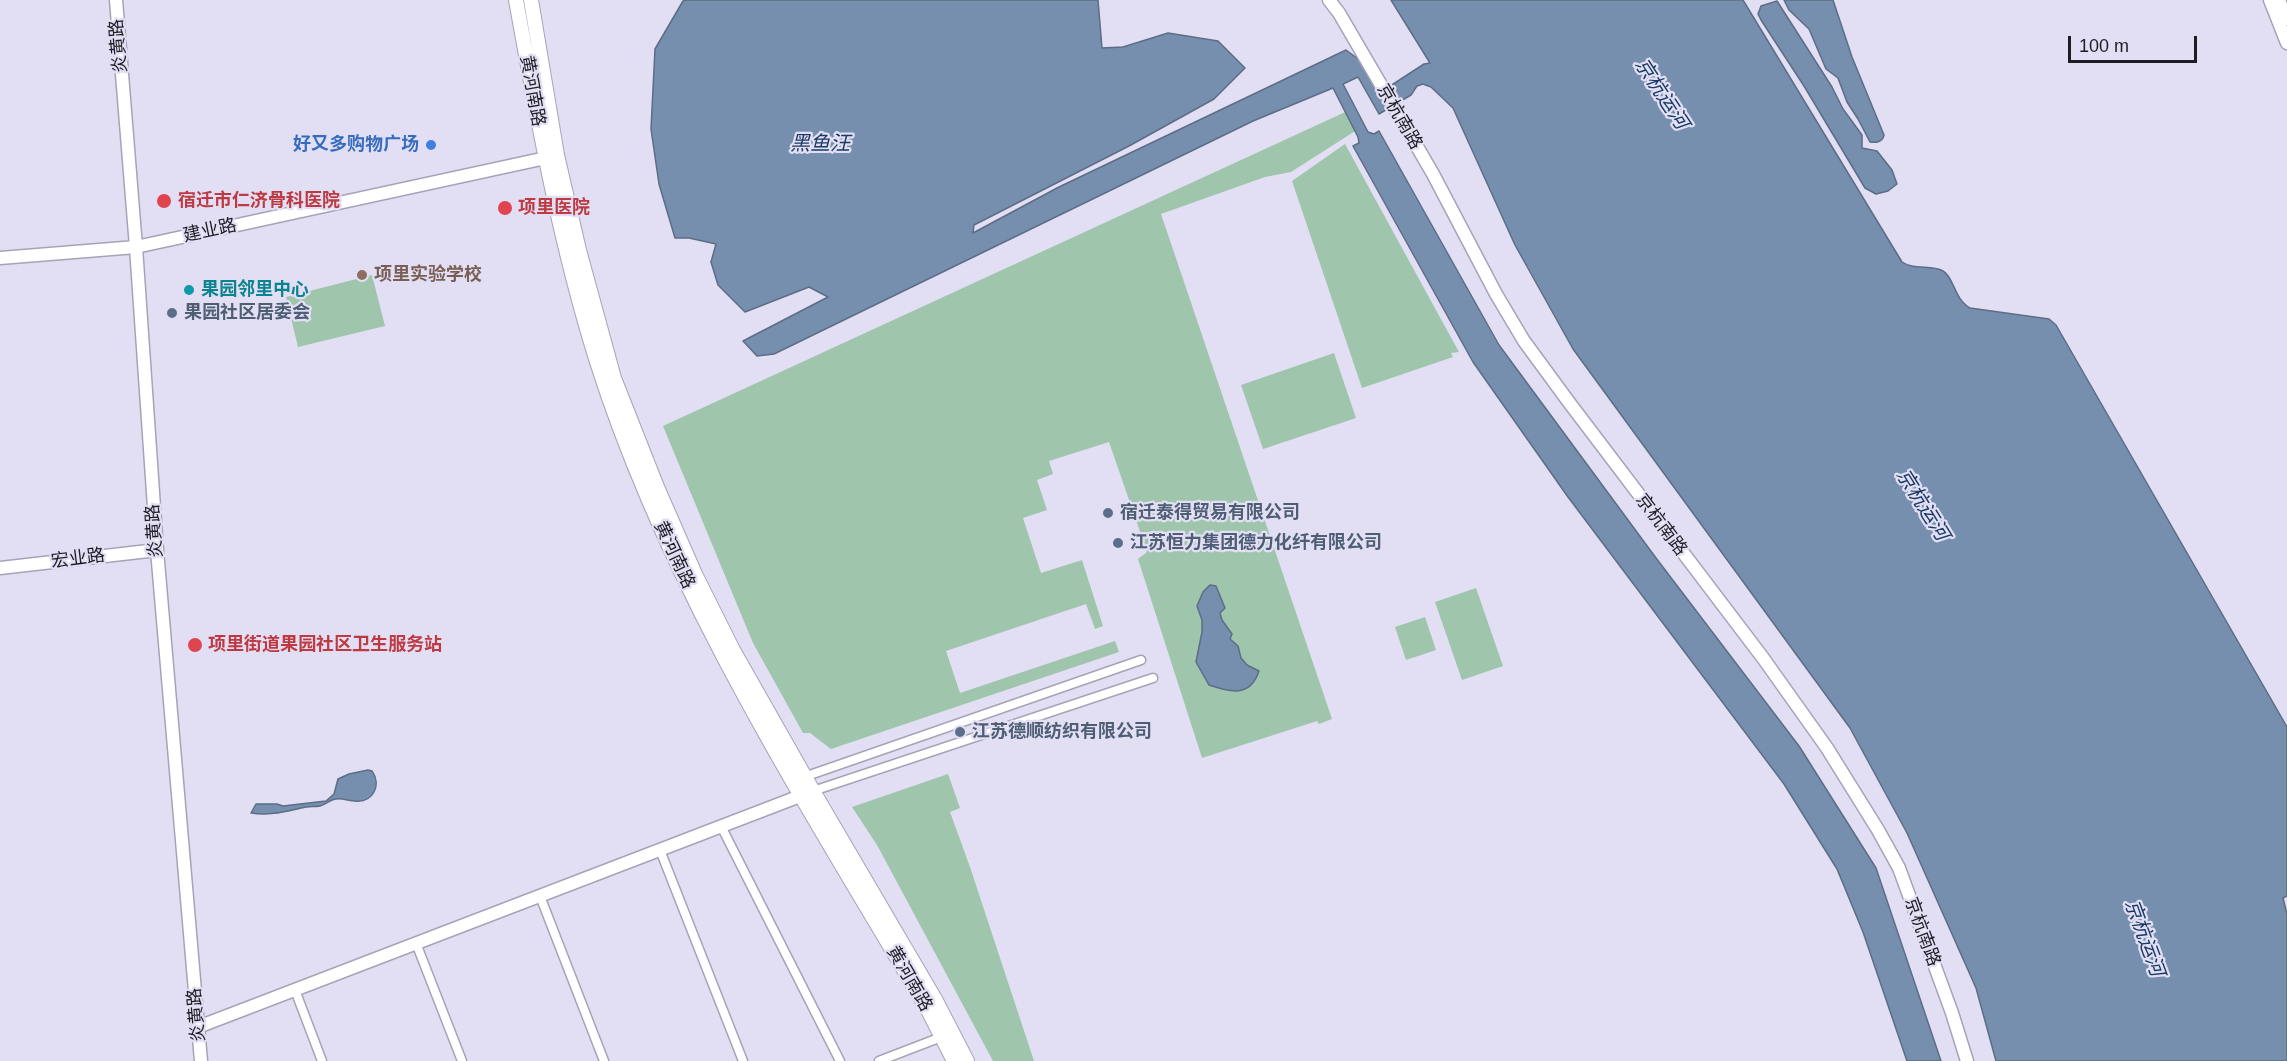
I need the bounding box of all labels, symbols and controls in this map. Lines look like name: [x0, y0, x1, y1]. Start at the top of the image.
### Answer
street label: 炎黄路: [106, 18, 132, 74]
scale bar: [2071, 24, 2200, 62]
text: 100 m: [2079, 36, 2129, 56]
street label: 黄河南路: [515, 54, 549, 128]
water label: 京杭运河: [1629, 54, 1693, 134]
street label: 京杭南路: [1372, 80, 1426, 154]
water label: 黑鱼汪: [790, 132, 850, 156]
place label: 好又多购物广场: [293, 134, 419, 156]
marker: 好又多购物广场: [424, 138, 438, 152]
place label: 宿迁市仁济骨科医院: [178, 190, 340, 212]
marker: 宿迁市仁济骨科医院: [155, 192, 173, 210]
place label: 项里医院: [518, 197, 590, 219]
marker: 项里医院: [496, 199, 514, 217]
street label: 建业路: [181, 215, 239, 247]
place label: 项里实验学校: [374, 264, 482, 286]
marker: 项里实验学校: [355, 268, 369, 282]
place label: 果园邻里中心: [201, 279, 309, 301]
marker: 果园邻里中心: [182, 283, 196, 297]
place label: 果园社区居委会: [184, 302, 310, 324]
marker: 果园社区居委会: [165, 306, 179, 320]
water label: 京杭运河: [1891, 465, 1953, 545]
street label: 京杭南路: [1631, 490, 1691, 560]
place label: 宿迁泰得贸易有限公司: [1120, 502, 1300, 524]
street label: 炎黄路: [142, 503, 168, 559]
marker: 宿迁泰得贸易有限公司: [1101, 506, 1115, 520]
street label: 黄河南路: [649, 518, 699, 592]
place label: 江苏恒力集团德力化纤有限公司: [1130, 532, 1382, 554]
marker: 江苏恒力集团德力化纤有限公司: [1111, 536, 1125, 550]
street label: 宏业路: [50, 545, 106, 573]
place label: 项里街道果园社区卫生服务站: [208, 634, 442, 656]
marker: 项里街道果园社区卫生服务站: [186, 636, 204, 654]
place label: 江苏德顺纺织有限公司: [972, 721, 1152, 743]
marker: 江苏德顺纺织有限公司: [953, 725, 967, 739]
street label: 京杭南路: [1900, 894, 1944, 970]
water label: 京杭运河: [2119, 896, 2169, 980]
street label: 黄河南路: [882, 942, 936, 1016]
street label: 炎黄路: [184, 987, 210, 1043]

